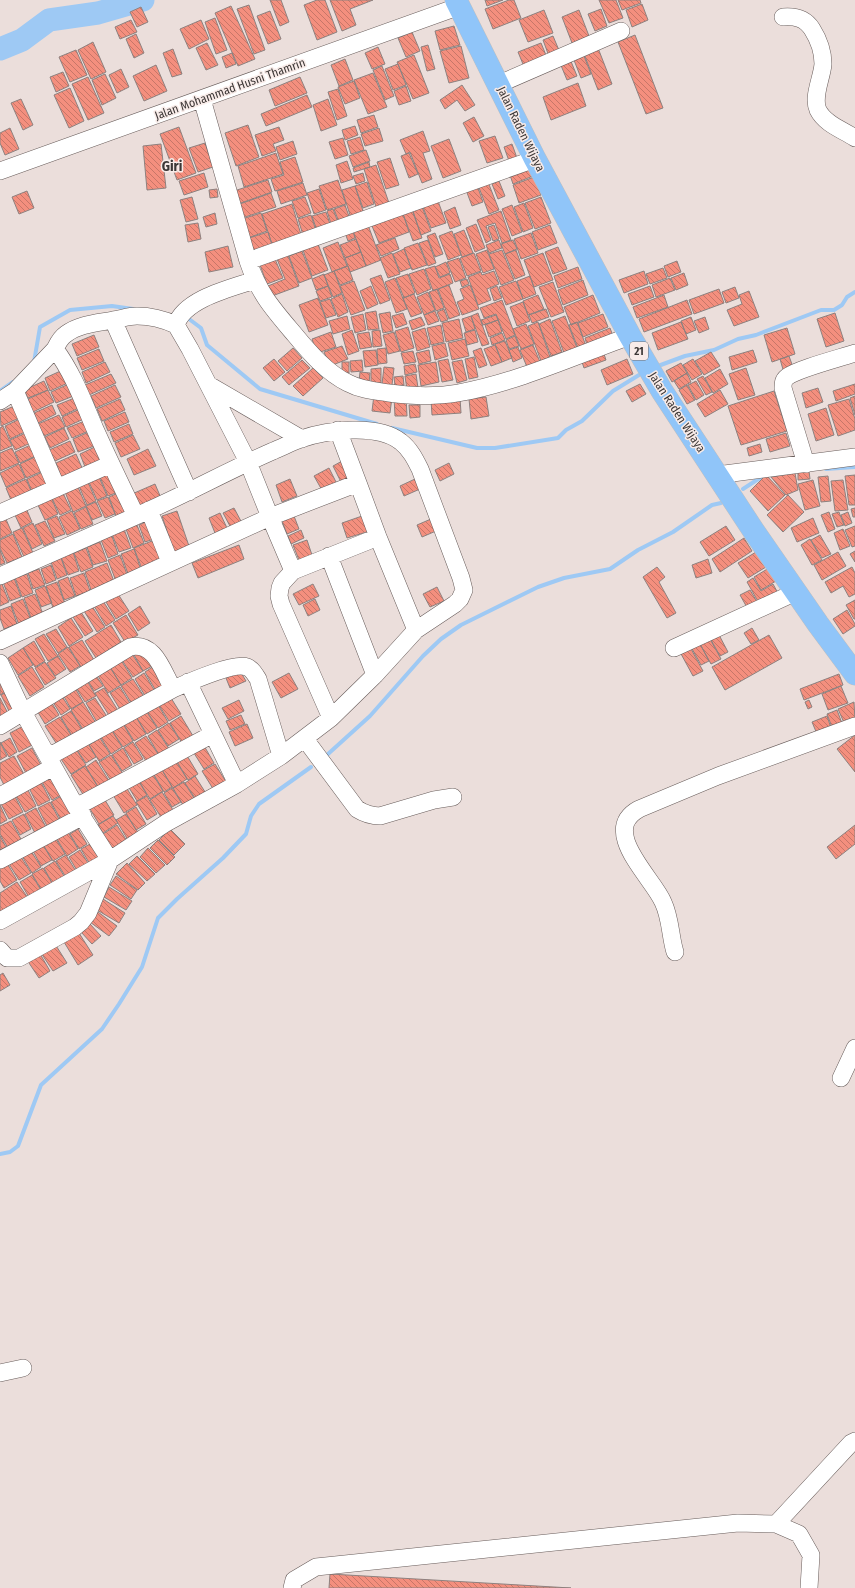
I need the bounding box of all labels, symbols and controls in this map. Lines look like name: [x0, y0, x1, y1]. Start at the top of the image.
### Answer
street label: Jalan Mohammad Husni Thamrin: [153, 55, 307, 123]
street label: Jalan Raden Wijaya: [494, 84, 548, 174]
district label: Giri: [162, 158, 183, 175]
road number: 21: [630, 342, 648, 360]
street label: Jalan Raden Wijaya: [646, 369, 708, 455]

